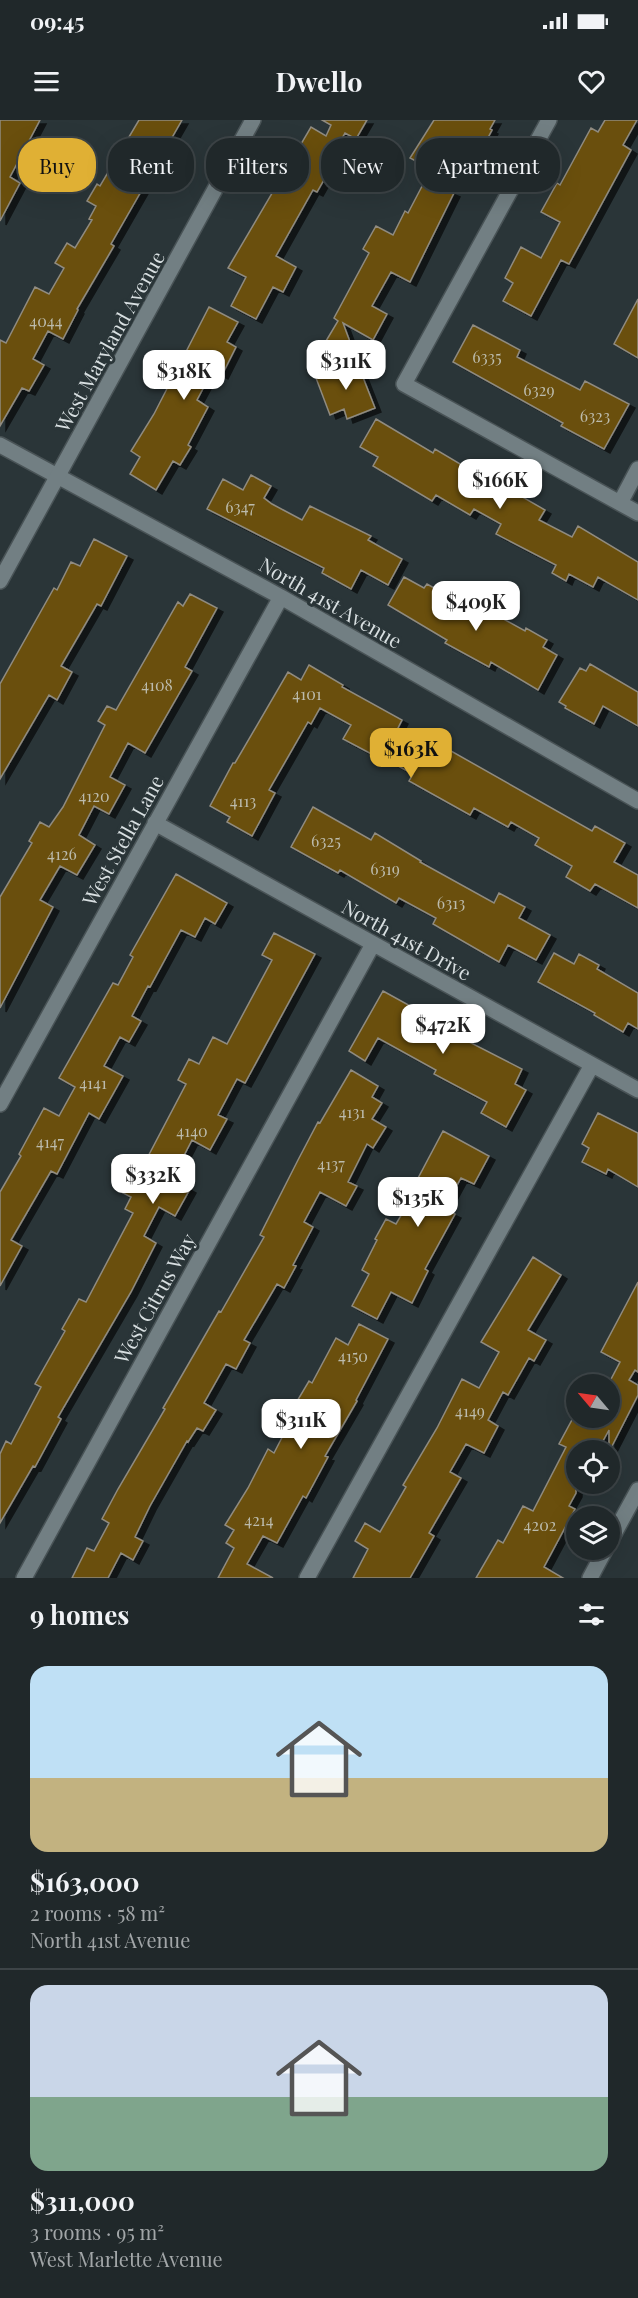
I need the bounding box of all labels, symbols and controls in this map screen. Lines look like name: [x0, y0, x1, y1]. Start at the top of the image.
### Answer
text: 09:45: [30, 6, 84, 36]
text: Dwello: [275, 63, 363, 99]
icon: menu: [30, 65, 63, 98]
icon: heart: [575, 65, 608, 98]
chip: Buy: [18, 138, 96, 192]
chip: Rent: [108, 138, 194, 192]
chip: Filters: [206, 138, 309, 192]
chip: New: [321, 138, 404, 192]
chip: Apartment: [416, 138, 560, 192]
street label: West Maryland Avenue: [48, 246, 170, 437]
house number: 4044: [29, 310, 63, 331]
pin: $311K: [304, 340, 388, 391]
text: $311K: [321, 346, 371, 373]
house number: 6335: [472, 346, 502, 367]
pin: $318K: [142, 350, 226, 401]
text: $318K: [157, 356, 211, 383]
house number: 6329: [523, 379, 555, 400]
house number: 6323: [580, 405, 610, 426]
pin: $166K: [458, 459, 542, 510]
text: $166K: [472, 465, 528, 492]
house number: 6347: [225, 496, 255, 517]
street label: North 41st Avenue: [255, 550, 407, 654]
pin: $409K: [434, 581, 518, 632]
text: $409K: [446, 587, 506, 614]
house number: 4108: [141, 674, 173, 695]
house number: 4101: [292, 683, 322, 704]
pin: $163K: [369, 728, 453, 779]
text: $163K: [384, 734, 438, 761]
street label: West Stella Lane: [74, 770, 169, 911]
house number: 4120: [78, 785, 110, 806]
house number: 4113: [230, 790, 256, 811]
house number: 6325: [311, 830, 341, 851]
house number: 4126: [47, 843, 77, 864]
house number: 6319: [370, 858, 400, 879]
street label: North 41st Drive: [338, 892, 476, 986]
house number: 6313: [437, 892, 465, 913]
pin: $472K: [401, 1004, 485, 1055]
text: $472K: [415, 1010, 471, 1037]
house number: 4141: [79, 1072, 107, 1093]
house number: 4131: [339, 1101, 365, 1122]
house number: 4140: [176, 1120, 208, 1141]
house number: 4147: [36, 1131, 65, 1152]
house number: 4137: [317, 1153, 345, 1174]
pin: $332K: [111, 1154, 195, 1205]
text: $332K: [125, 1160, 181, 1187]
pin: $135K: [376, 1177, 460, 1228]
text: $135K: [392, 1183, 444, 1210]
street label: West Citrus Way: [107, 1228, 201, 1369]
house number: 4150: [338, 1345, 368, 1366]
north arrow: [566, 1374, 620, 1428]
map controls: [566, 1374, 620, 1560]
pin: $311K: [259, 1399, 343, 1450]
house number: 4149: [455, 1400, 485, 1421]
text: $311K: [276, 1405, 326, 1432]
button: locate: [566, 1440, 620, 1494]
button: layers: [566, 1506, 620, 1560]
house number: 4214: [244, 1509, 274, 1530]
house number: 4202: [524, 1514, 556, 1535]
text: 9 homes: [30, 1597, 129, 1632]
icon: filters: [575, 1598, 608, 1631]
icon: home: [265, 1705, 373, 1813]
text: $163,000: [30, 1864, 140, 1899]
text: 2 rooms · 58 m²: [30, 1899, 165, 1926]
text: North 41st Avenue: [30, 1926, 190, 1953]
icon: home: [265, 2024, 373, 2132]
text: $311,000: [30, 2183, 135, 2218]
text: 3 rooms · 95 m²: [30, 2218, 164, 2245]
text: West Marlette Avenue: [30, 2245, 223, 2272]

